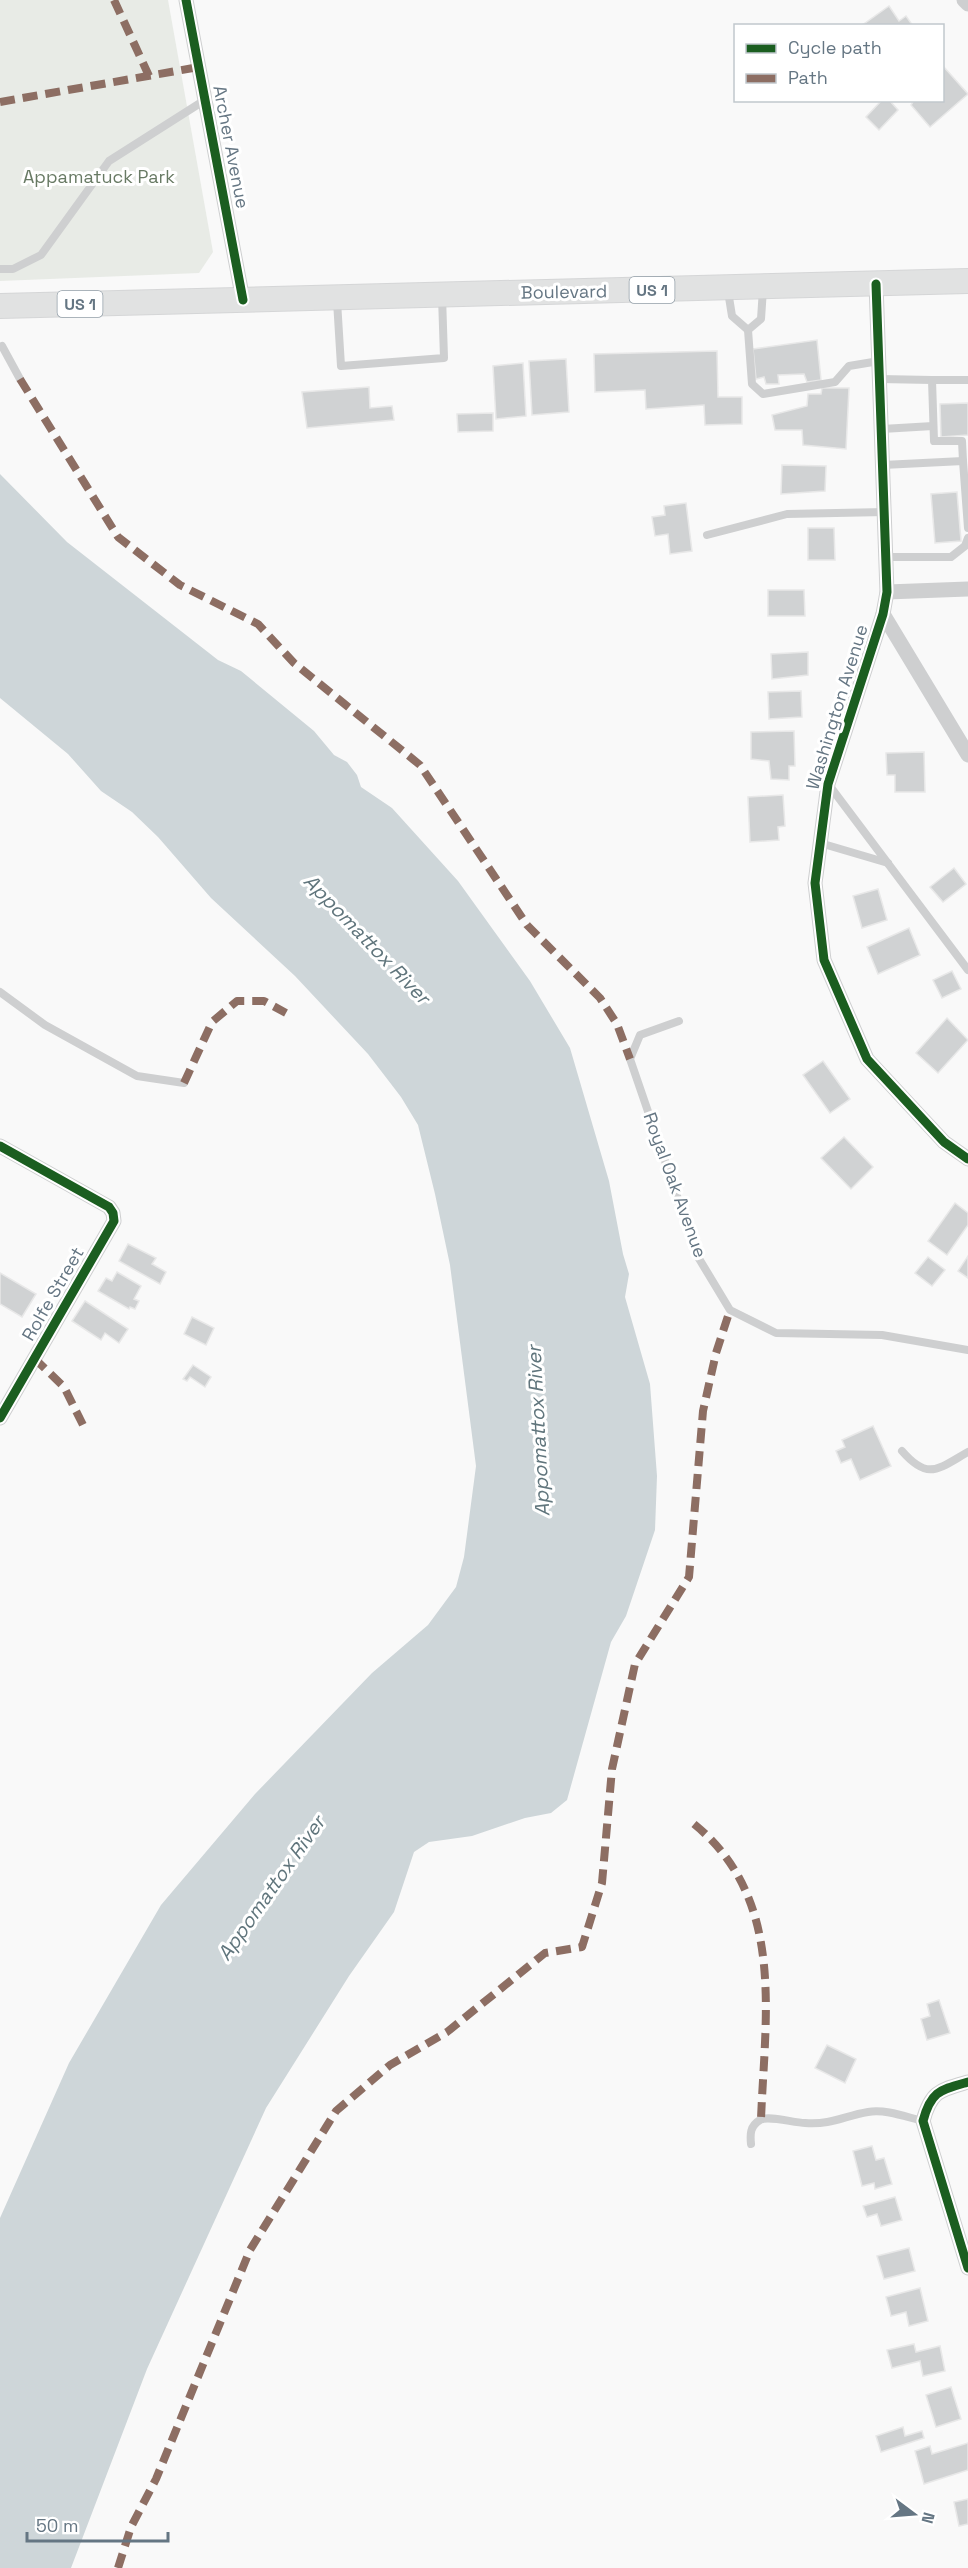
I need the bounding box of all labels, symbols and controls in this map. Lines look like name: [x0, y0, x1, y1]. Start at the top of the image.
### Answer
legend: [734, 24, 944, 102]
text: Cycle path: [788, 36, 882, 59]
text: Path: [788, 66, 828, 89]
street label: Archer Avenue: [208, 83, 255, 210]
park label: Appamatuck Park: [23, 165, 175, 188]
road number: US 1: [630, 277, 674, 303]
street label: Boulevard: [521, 279, 607, 304]
road number: US 1: [58, 291, 103, 317]
street label: Washington Avenue: [800, 622, 873, 792]
water label: Appomattox River: [298, 868, 437, 1011]
street label: Royal Oak Avenue: [639, 1109, 712, 1261]
street label: Rolfe Street: [16, 1243, 89, 1345]
water label: Appomattox River: [520, 1342, 555, 1517]
water label: Appomattox River: [211, 1808, 332, 1966]
north arrow: [884, 2484, 944, 2544]
scale bar: [27, 2505, 168, 2543]
text: N: [916, 2510, 940, 2526]
text: 50 m: [36, 2514, 78, 2537]

